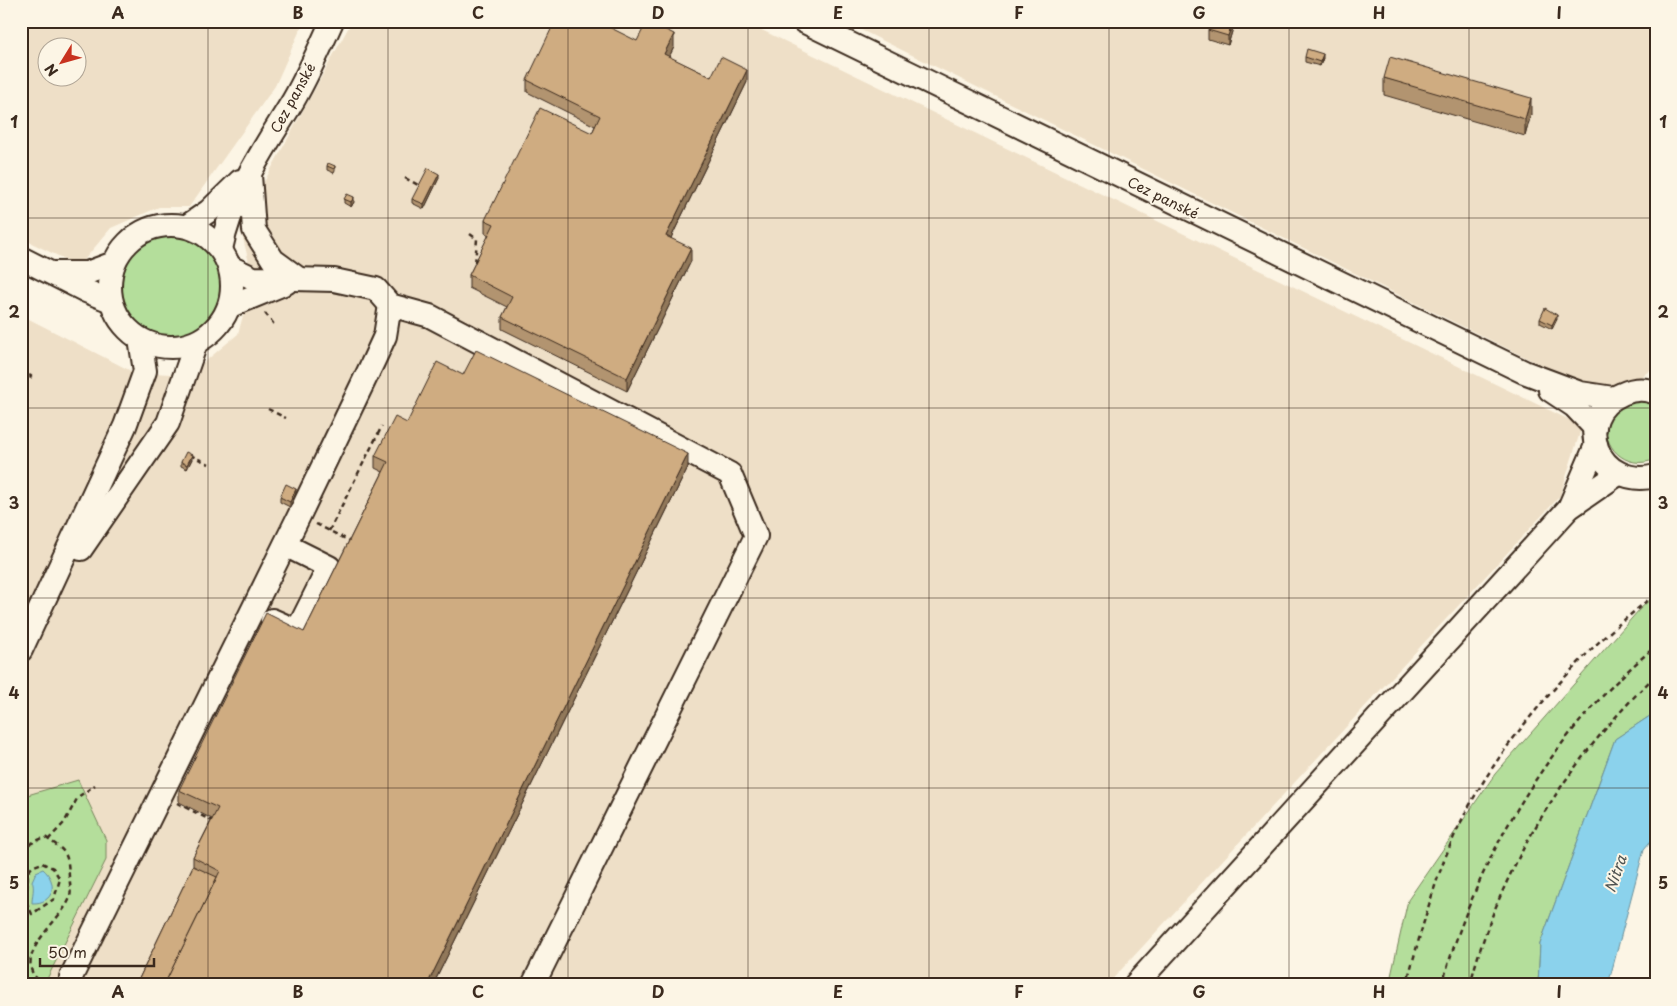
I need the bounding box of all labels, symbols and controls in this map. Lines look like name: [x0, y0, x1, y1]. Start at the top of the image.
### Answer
text: A: [112, 0, 125, 24]
text: B: [293, 0, 304, 24]
text: C: [472, 0, 484, 24]
text: D: [652, 0, 664, 24]
text: E: [833, 0, 843, 24]
text: F: [1014, 0, 1024, 24]
text: G: [1192, 0, 1206, 24]
text: H: [1373, 0, 1385, 24]
text: I: [1556, 0, 1562, 24]
north arrow: [38, 38, 88, 88]
text: N: [39, 59, 63, 81]
street label: Cez panské: [265, 59, 320, 137]
text: 1: [10, 109, 18, 133]
text: 1: [1659, 109, 1667, 133]
street label: Cez panské: [1124, 171, 1202, 224]
text: 2: [8, 299, 20, 323]
text: 2: [1657, 299, 1669, 323]
text: 3: [9, 490, 19, 514]
text: 3: [1658, 490, 1668, 514]
text: 4: [9, 680, 20, 704]
text: 4: [1658, 680, 1669, 704]
water label: Nitra: [1598, 851, 1632, 895]
text: 5: [9, 870, 19, 894]
text: 5: [1658, 870, 1668, 894]
scale bar: [40, 936, 154, 968]
text: 50 m: [48, 940, 87, 963]
text: A: [112, 979, 125, 1003]
text: B: [293, 979, 304, 1003]
text: C: [472, 979, 484, 1003]
text: D: [652, 979, 664, 1003]
text: E: [833, 979, 843, 1003]
text: F: [1014, 979, 1024, 1003]
text: G: [1192, 979, 1206, 1003]
text: H: [1373, 979, 1385, 1003]
text: I: [1556, 979, 1562, 1003]

